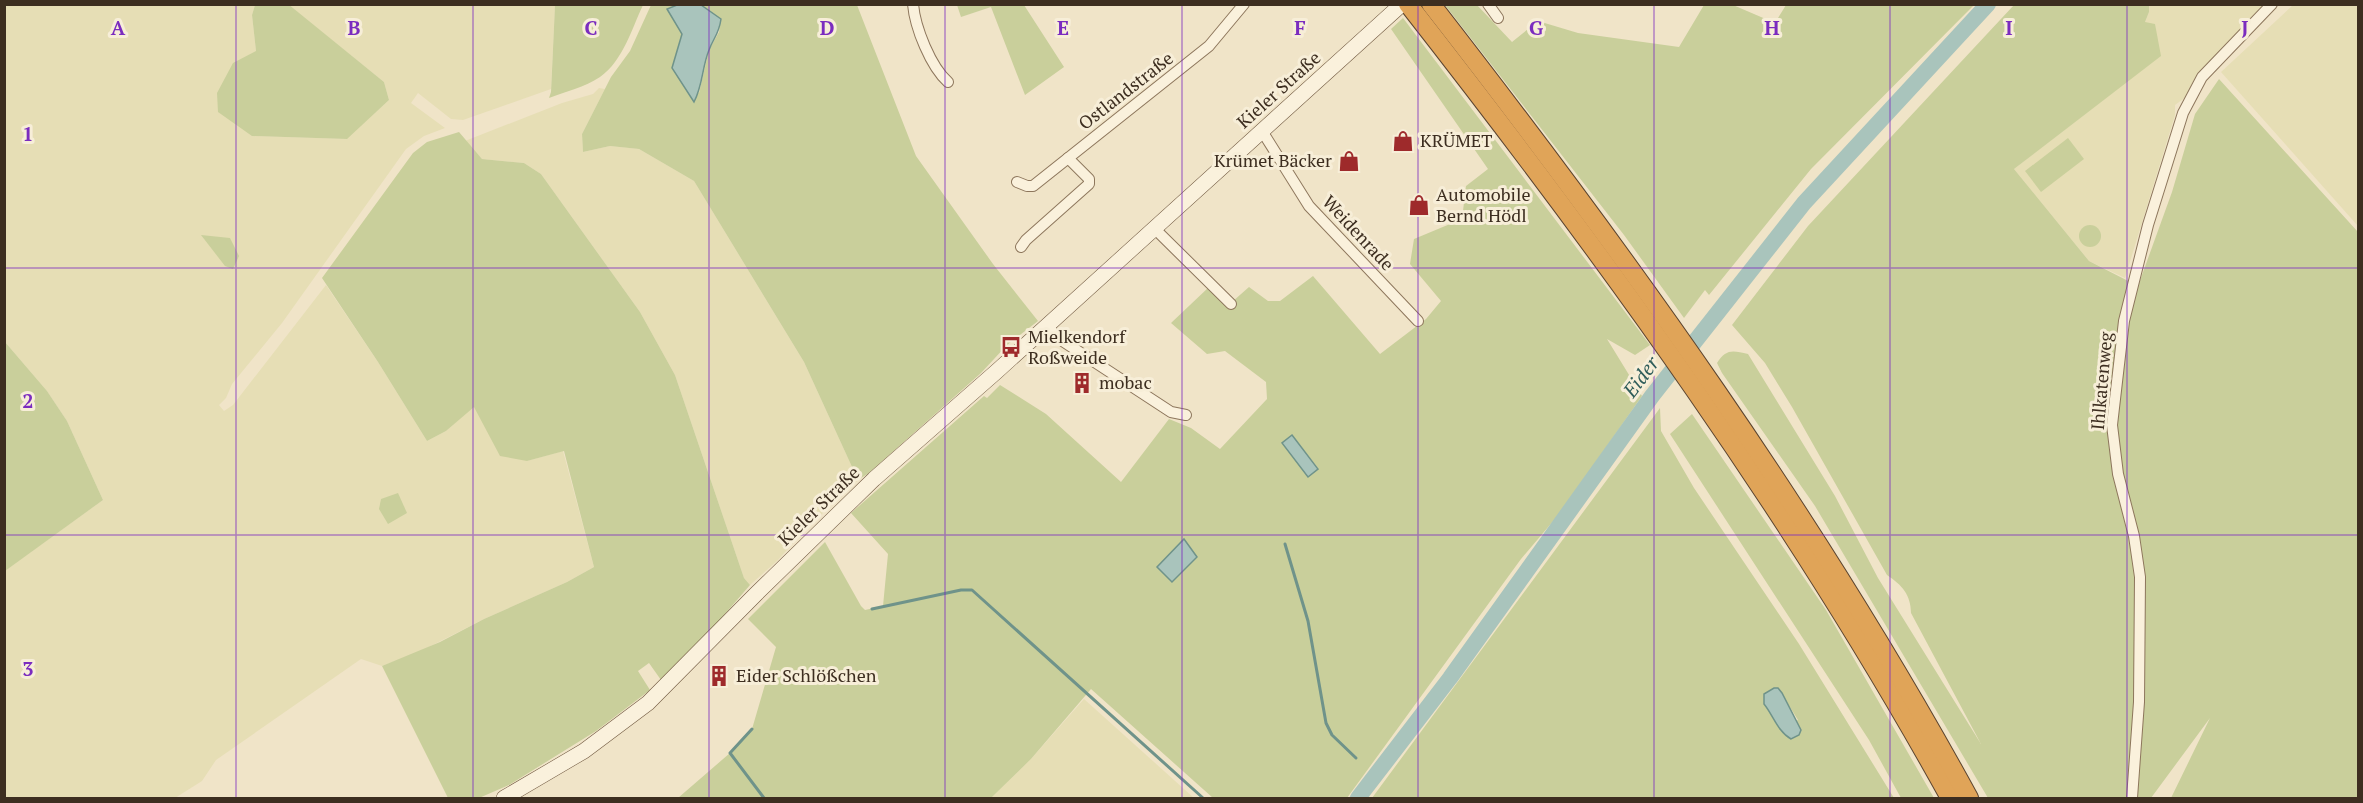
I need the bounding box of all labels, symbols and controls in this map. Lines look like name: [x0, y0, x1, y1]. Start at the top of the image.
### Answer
text: A: [111, 14, 126, 41]
text: B: [348, 14, 361, 41]
text: C: [584, 14, 598, 41]
text: D: [820, 14, 834, 41]
text: E: [1057, 14, 1069, 41]
text: F: [1294, 14, 1306, 41]
text: G: [1529, 14, 1543, 41]
text: H: [1764, 14, 1780, 41]
text: I: [2005, 14, 2013, 41]
text: J: [2241, 14, 2249, 41]
street label: Kieler Straße: [1231, 45, 1325, 133]
street label: Ostlandstraße: [1073, 46, 1178, 135]
text: 1: [22, 120, 34, 147]
place label: KRÜMET: [1420, 128, 1492, 152]
shop icon: KRÜMET: [1391, 129, 1415, 153]
place label: Krümet Bäcker: [1214, 148, 1332, 172]
shop icon: Krümet Bäcker: [1337, 149, 1361, 173]
place label: Automobile Bernd Hödl: [1436, 182, 1530, 227]
street label: Weidenrade: [1318, 189, 1400, 275]
shop icon: Automobile Bernd Hödl: [1407, 193, 1431, 217]
place label: Mielkendorf Roßweide: [1028, 324, 1127, 369]
street label: Ihlkatenweg: [2085, 330, 2117, 431]
bus stop icon: Mielkendorf Roßweide: [999, 335, 1023, 359]
water label: Eider: [1616, 350, 1666, 403]
place label: mobac: [1099, 370, 1152, 394]
building icon: mobac: [1070, 371, 1094, 395]
text: 2: [22, 387, 34, 414]
street label: Kieler Straße: [772, 460, 864, 550]
text: 3: [22, 655, 34, 682]
place label: Eider Schlößchen: [736, 663, 877, 687]
building icon: Eider Schlößchen: [707, 664, 731, 688]

